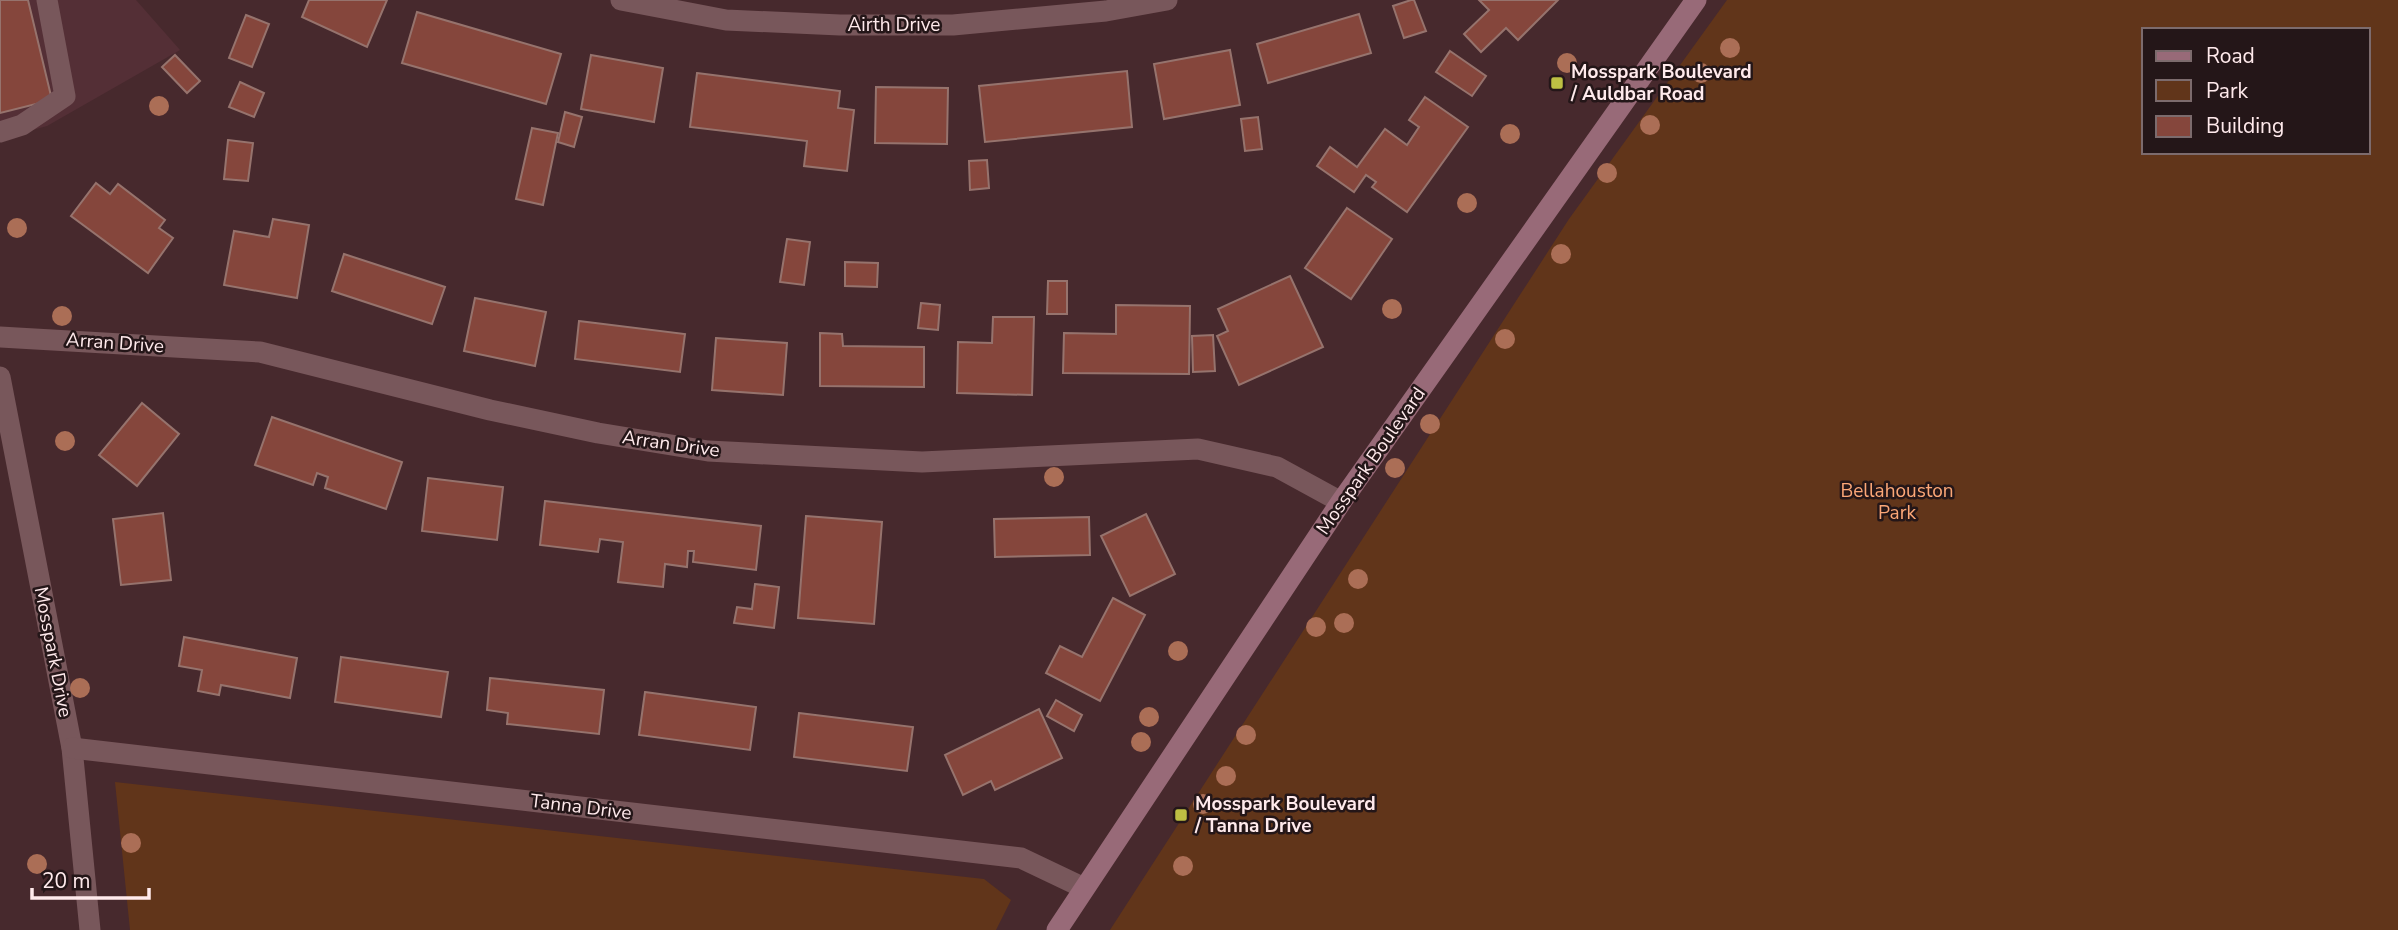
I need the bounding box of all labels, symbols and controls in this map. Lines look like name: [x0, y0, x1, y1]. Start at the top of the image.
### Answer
street label: Airth Drive: [848, 12, 940, 38]
legend: [2142, 28, 2370, 154]
text: Road: [2206, 42, 2255, 70]
place label: Mosspark Boulevard / Auldbar Road: [1570, 59, 1752, 107]
marker: Mosspark Boulevard / Auldbar Road: [1549, 75, 1565, 91]
text: Park: [2206, 77, 2248, 105]
text: Building: [2206, 112, 2284, 140]
street label: Arran Drive: [65, 327, 165, 359]
street label: Mosspark Boulevard: [1310, 382, 1432, 540]
street label: Arran Drive: [621, 424, 721, 464]
park label: Bellahouston Park: [1840, 478, 1954, 526]
street label: Mosspark Drive: [28, 584, 78, 720]
street label: Tanna Drive: [529, 788, 633, 826]
place label: Mosspark Boulevard / Tanna Drive: [1194, 791, 1376, 839]
marker: Mosspark Boulevard / Tanna Drive: [1173, 807, 1189, 823]
scale bar: [32, 856, 149, 900]
text: 20 m: [42, 867, 91, 895]

